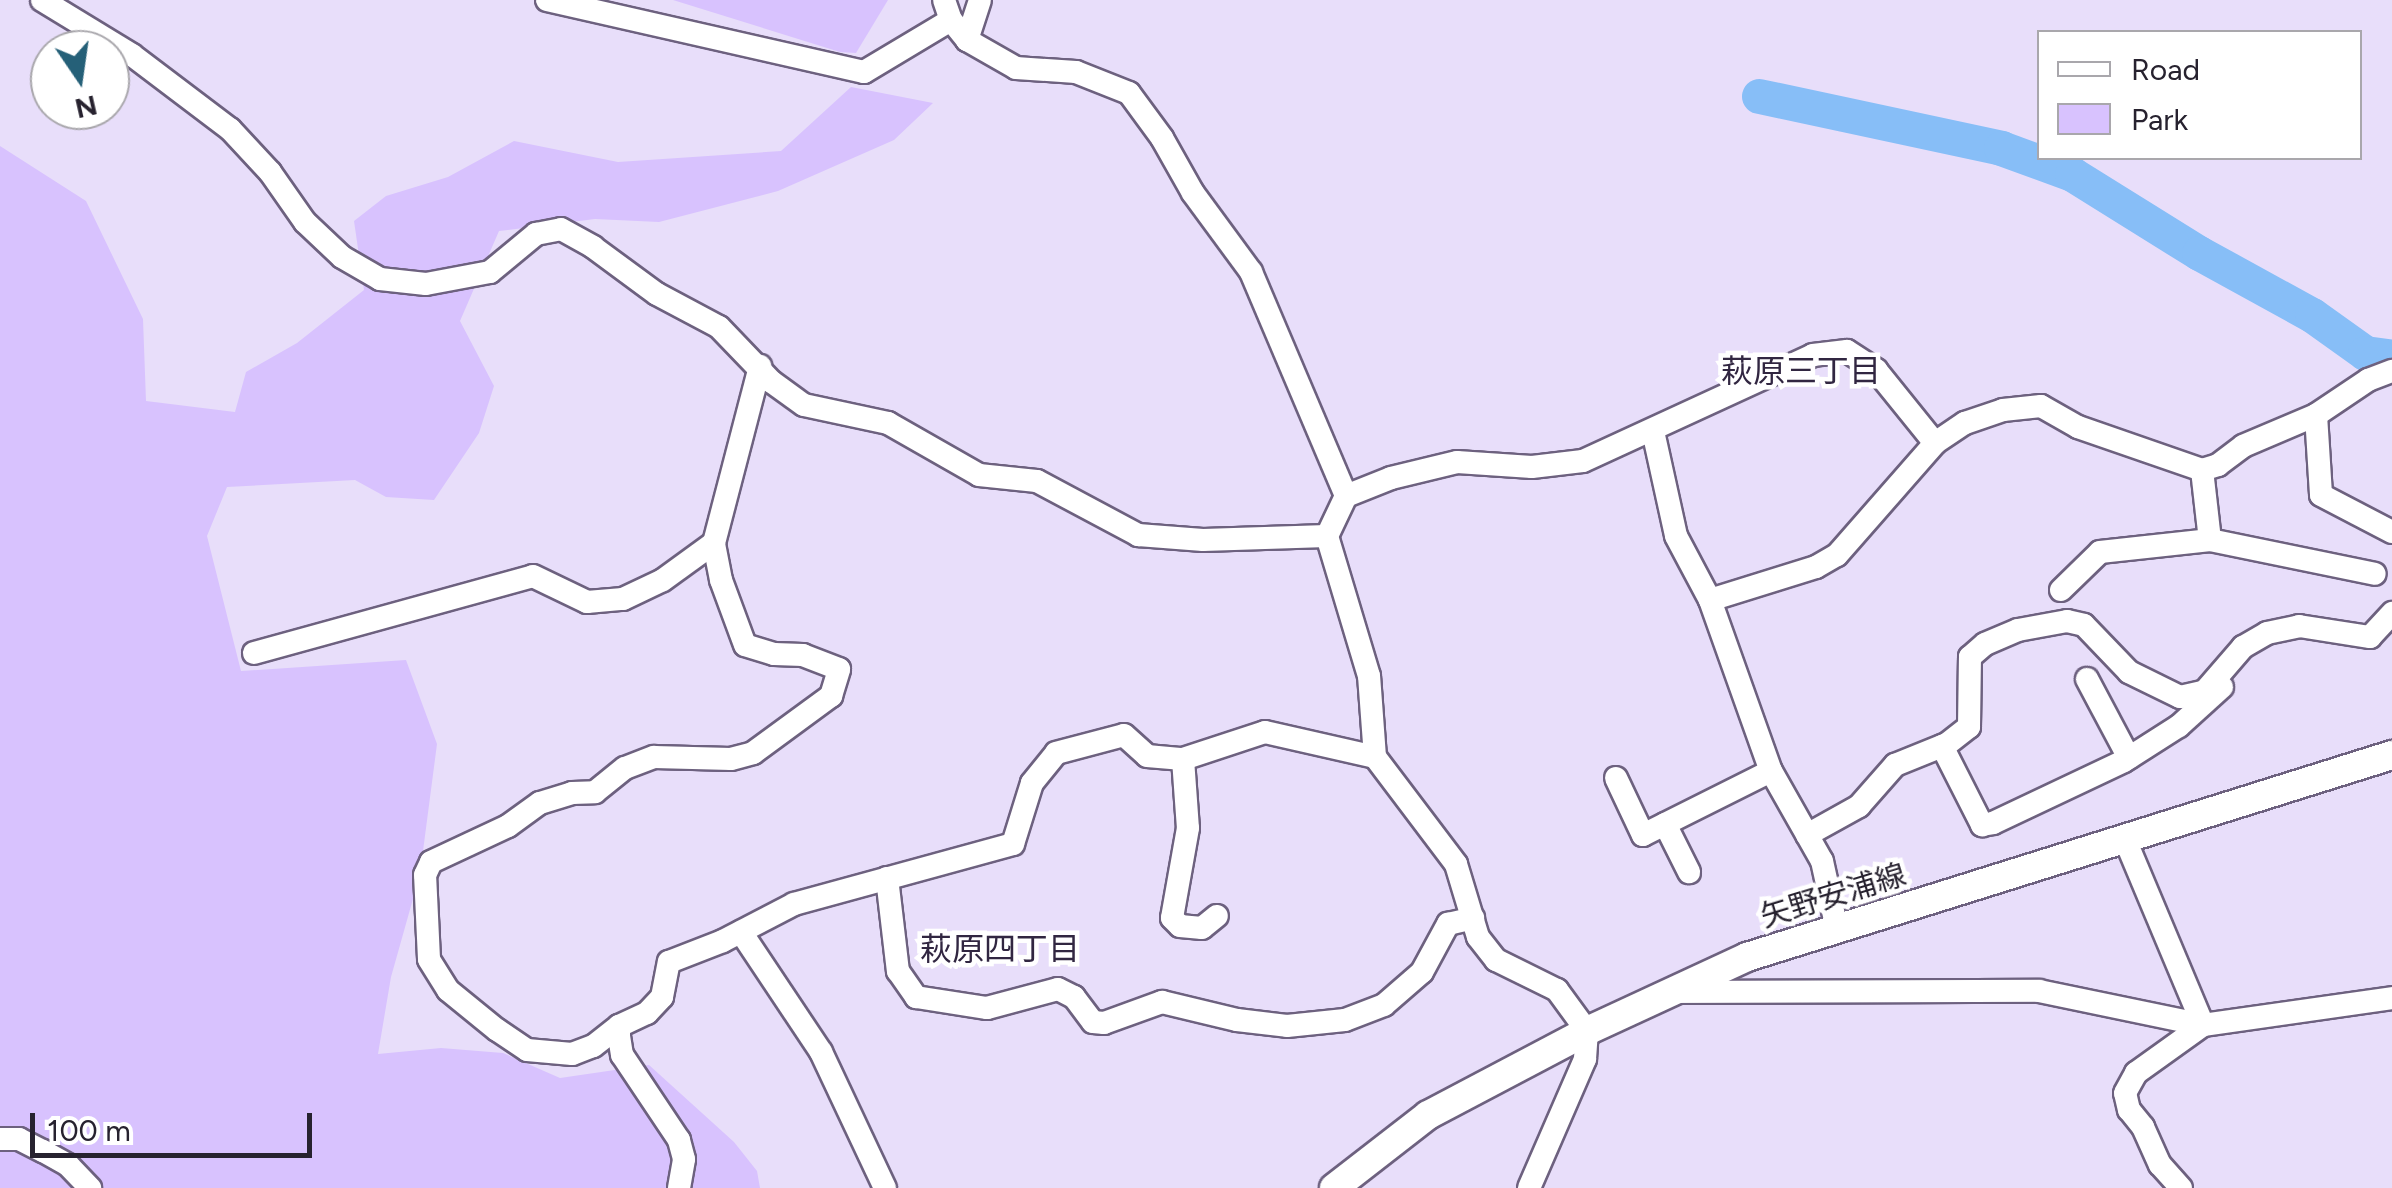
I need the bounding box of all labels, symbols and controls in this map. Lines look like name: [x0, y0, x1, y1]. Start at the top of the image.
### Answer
north arrow: [30, 30, 130, 130]
legend: [2037, 30, 2362, 160]
text: Road: [2131, 51, 2200, 88]
text: N: [72, 88, 101, 126]
text: Park: [2131, 101, 2188, 138]
district label: 萩原三丁目: [1721, 352, 1881, 390]
street label: 矢野安浦線: [1756, 857, 1910, 935]
district label: 萩原四丁目: [920, 930, 1080, 968]
scale bar: [35, 1093, 318, 1155]
text: 100 m: [47, 1112, 131, 1149]

